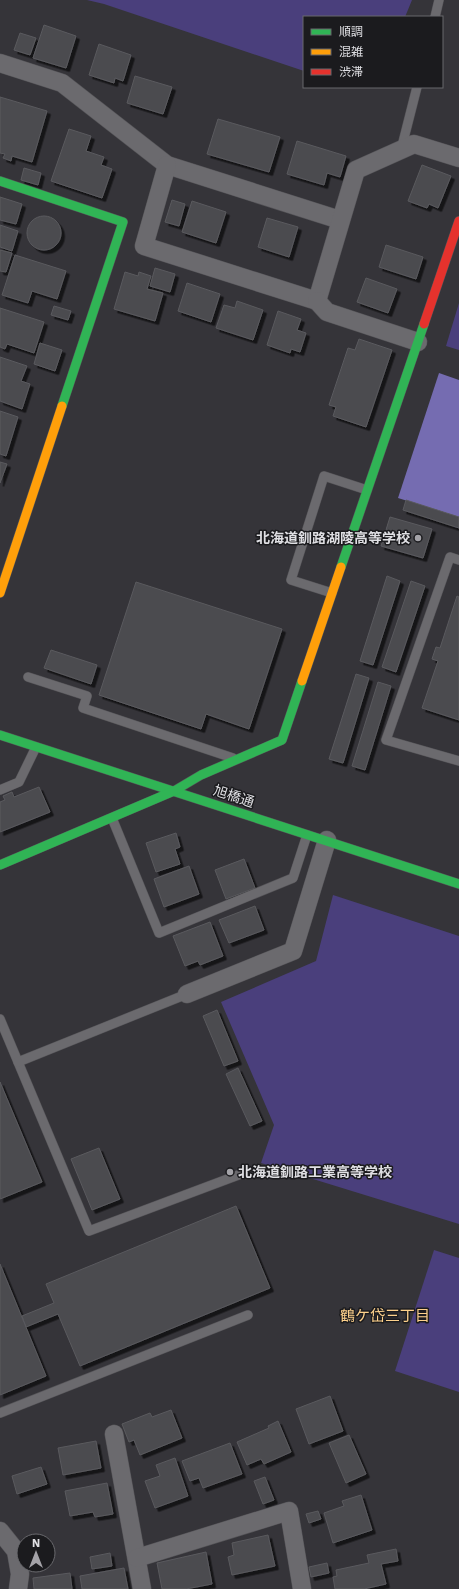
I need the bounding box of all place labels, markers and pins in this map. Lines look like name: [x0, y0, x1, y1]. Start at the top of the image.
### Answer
place label: 北海道釧路湖陵高等学校: [256, 530, 410, 546]
marker: 北海道釧路湖陵高等学校: [413, 533, 423, 543]
place label: 北海道釧路工業高等学校: [238, 1164, 392, 1180]
marker: 北海道釧路工業高等学校: [225, 1167, 235, 1177]

